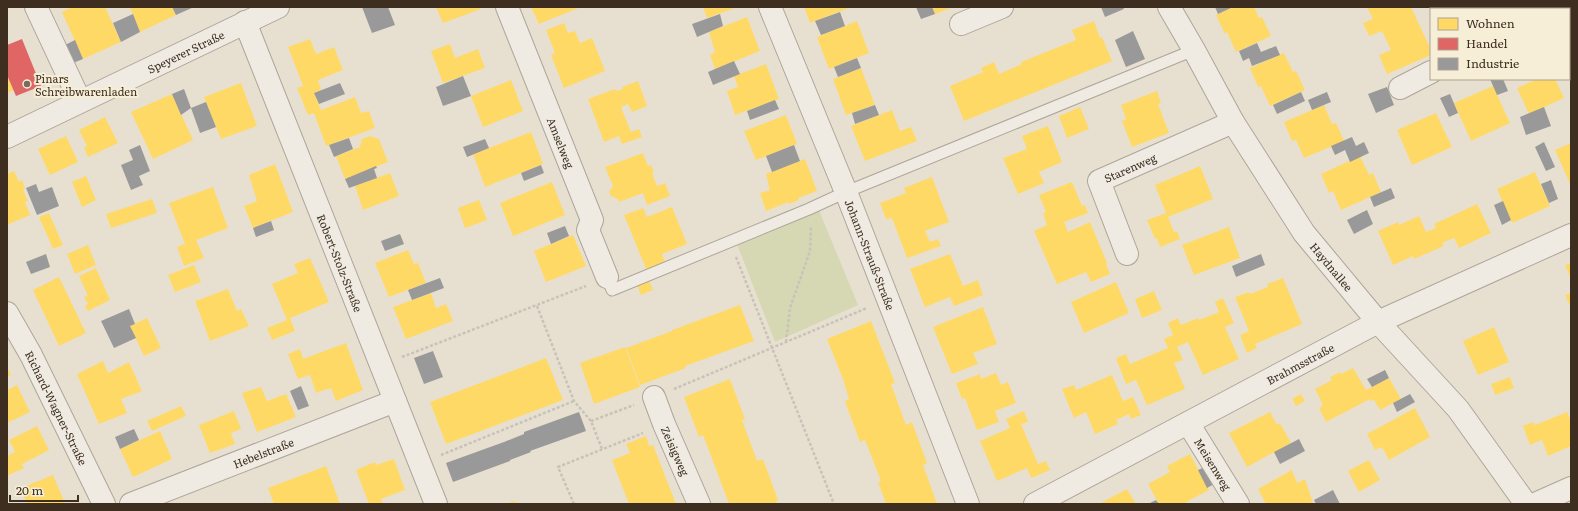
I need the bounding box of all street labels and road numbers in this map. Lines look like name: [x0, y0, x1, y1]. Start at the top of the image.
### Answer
street label: Speyerer Straße: [144, 26, 227, 77]
street label: Amselweg: [544, 115, 579, 171]
street label: Starenweg: [1101, 149, 1159, 186]
street label: Johann-Strauß-Straße: [842, 197, 899, 312]
street label: Robert-Stolz-Straße: [314, 211, 367, 314]
street label: Haydnallee: [1307, 239, 1357, 295]
street label: Brahmsstraße: [1263, 339, 1337, 388]
street label: Richard-Wagner-Straße: [22, 347, 92, 468]
street label: Zeisigweg: [658, 423, 694, 479]
street label: Hebelstraße: [231, 433, 296, 471]
street label: Meisenweg: [1191, 435, 1236, 494]

